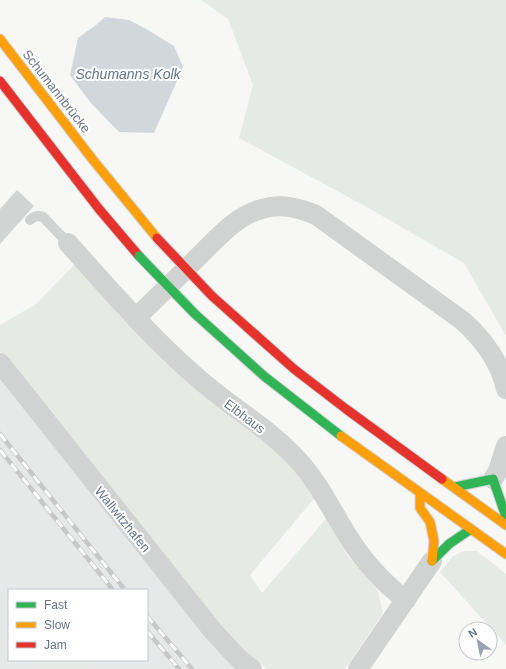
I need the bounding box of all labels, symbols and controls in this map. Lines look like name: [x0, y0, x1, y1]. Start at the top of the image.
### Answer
street label: Schumannbrücke: [20, 47, 94, 136]
water label: Schumanns Kolk: [75, 66, 182, 82]
street label: Elbhaus: [221, 396, 268, 437]
street label: Wallwitzhafen: [92, 484, 154, 555]
legend: [8, 589, 148, 661]
text: Fast: [44, 598, 68, 612]
text: Slow: [44, 618, 70, 632]
north arrow: [458, 621, 498, 661]
text: N: [466, 625, 479, 640]
text: Jam: [44, 638, 67, 652]

